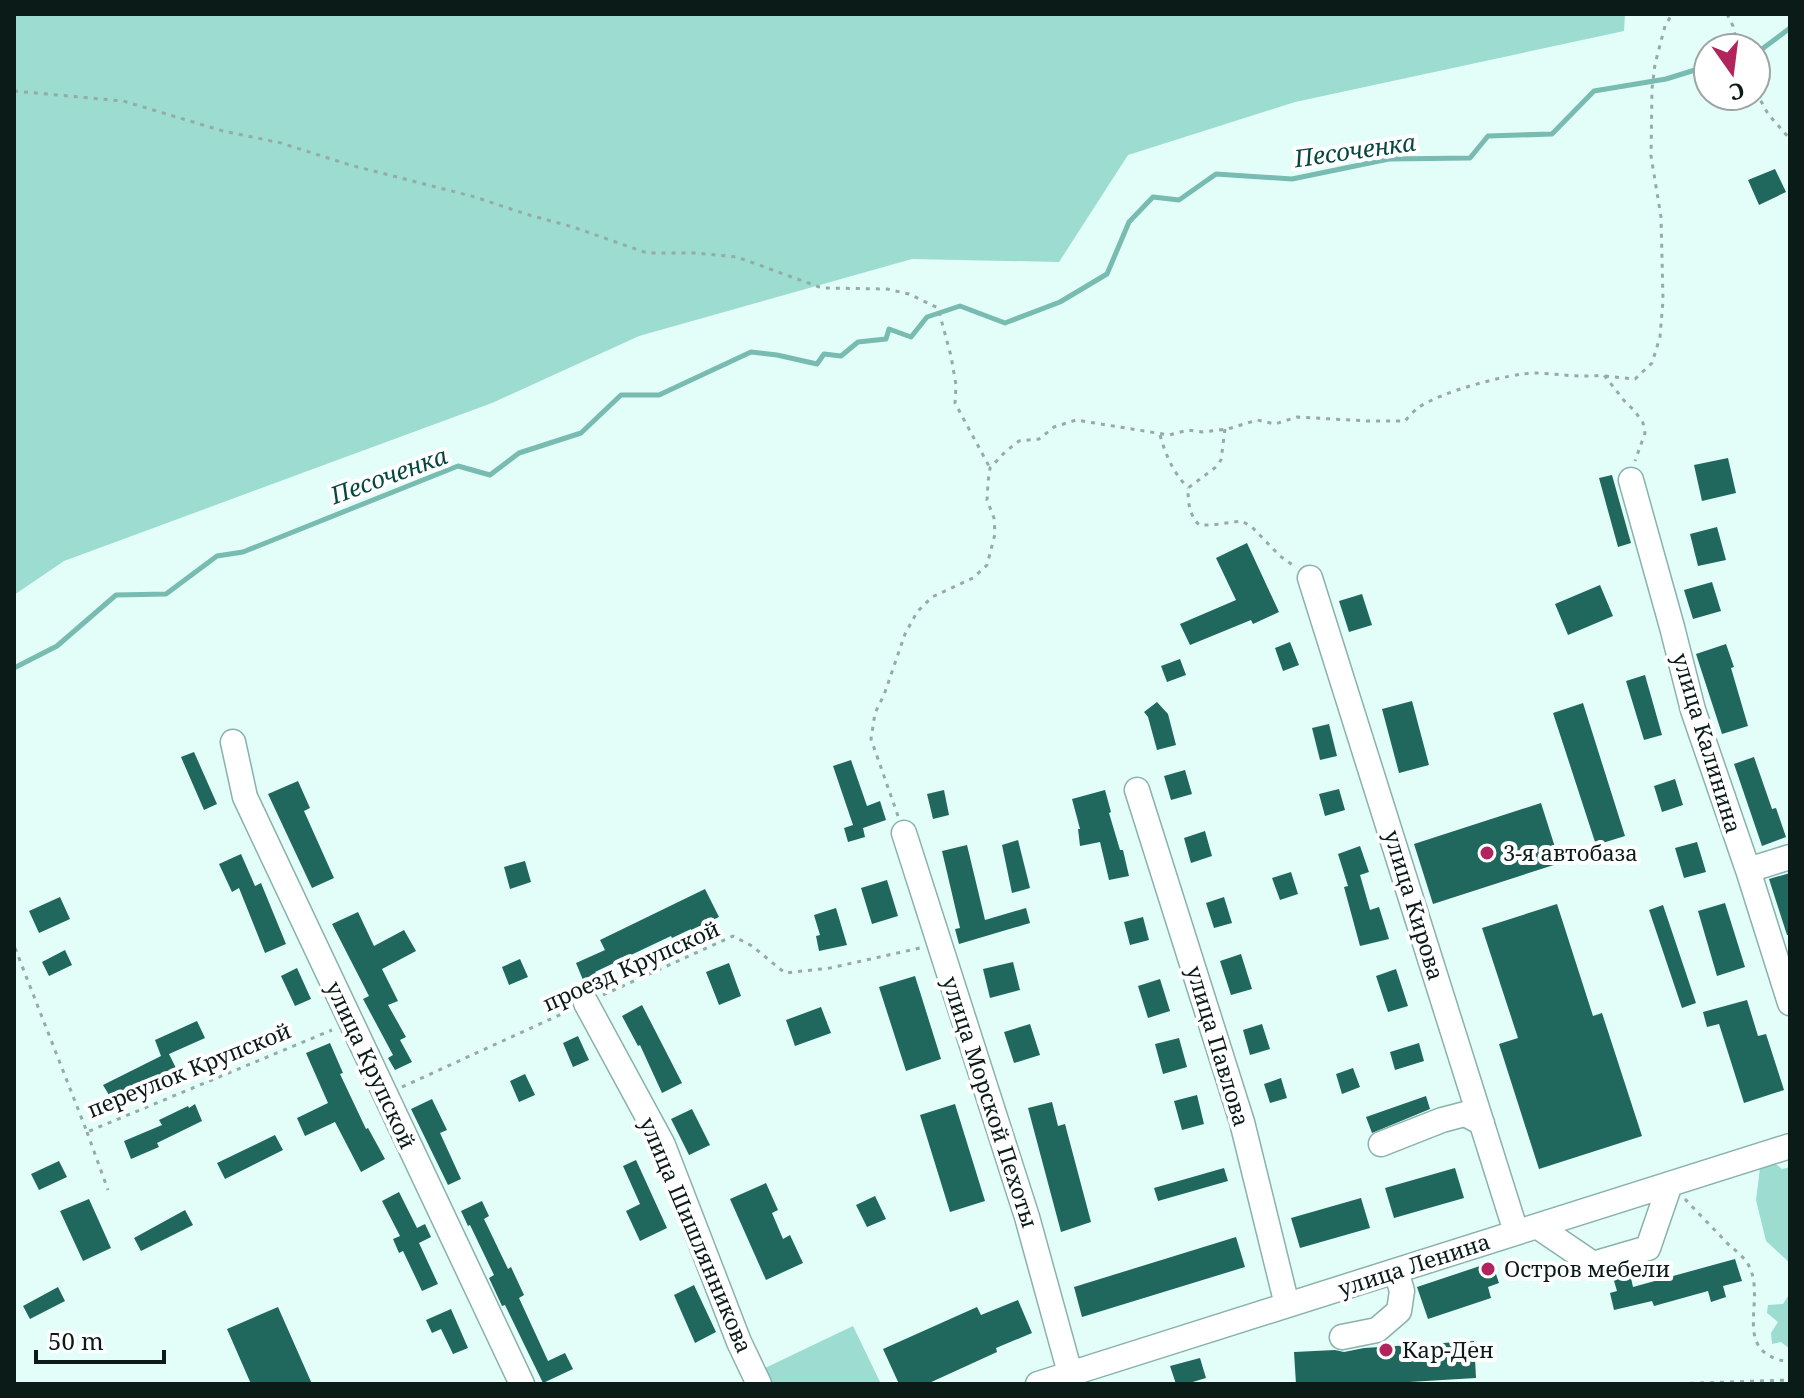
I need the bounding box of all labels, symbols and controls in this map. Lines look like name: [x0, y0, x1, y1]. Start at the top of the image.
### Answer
north arrow: [1692, 32, 1772, 112]
text: С: [1726, 76, 1748, 109]
water label: Песоченка: [1291, 125, 1418, 175]
water label: Песоченка: [324, 438, 452, 511]
street label: улица Калинина: [1666, 649, 1750, 836]
street label: улица Кирова: [1378, 826, 1452, 983]
place label: 3-я автобаза: [1503, 837, 1638, 867]
marker: 3-я автобаза: [1478, 844, 1496, 862]
street label: проезд Крупской: [537, 913, 724, 1018]
street label: улица Павлова: [1180, 962, 1258, 1130]
street label: улица Морской Пехоты: [936, 972, 1046, 1231]
street label: улица Крупской: [320, 976, 424, 1153]
street label: переулок Крупской: [82, 1014, 295, 1124]
street label: улица Шишлянникова: [634, 1112, 760, 1357]
street label: улица Ленина: [1334, 1225, 1494, 1303]
place label: Остров мебели: [1504, 1253, 1670, 1283]
marker: Остров мебели: [1479, 1260, 1497, 1278]
scale bar: [36, 1314, 164, 1364]
text: 50 m: [48, 1324, 104, 1357]
place label: Кар-Ден: [1402, 1334, 1494, 1364]
marker: Кар-Ден: [1377, 1341, 1395, 1359]

